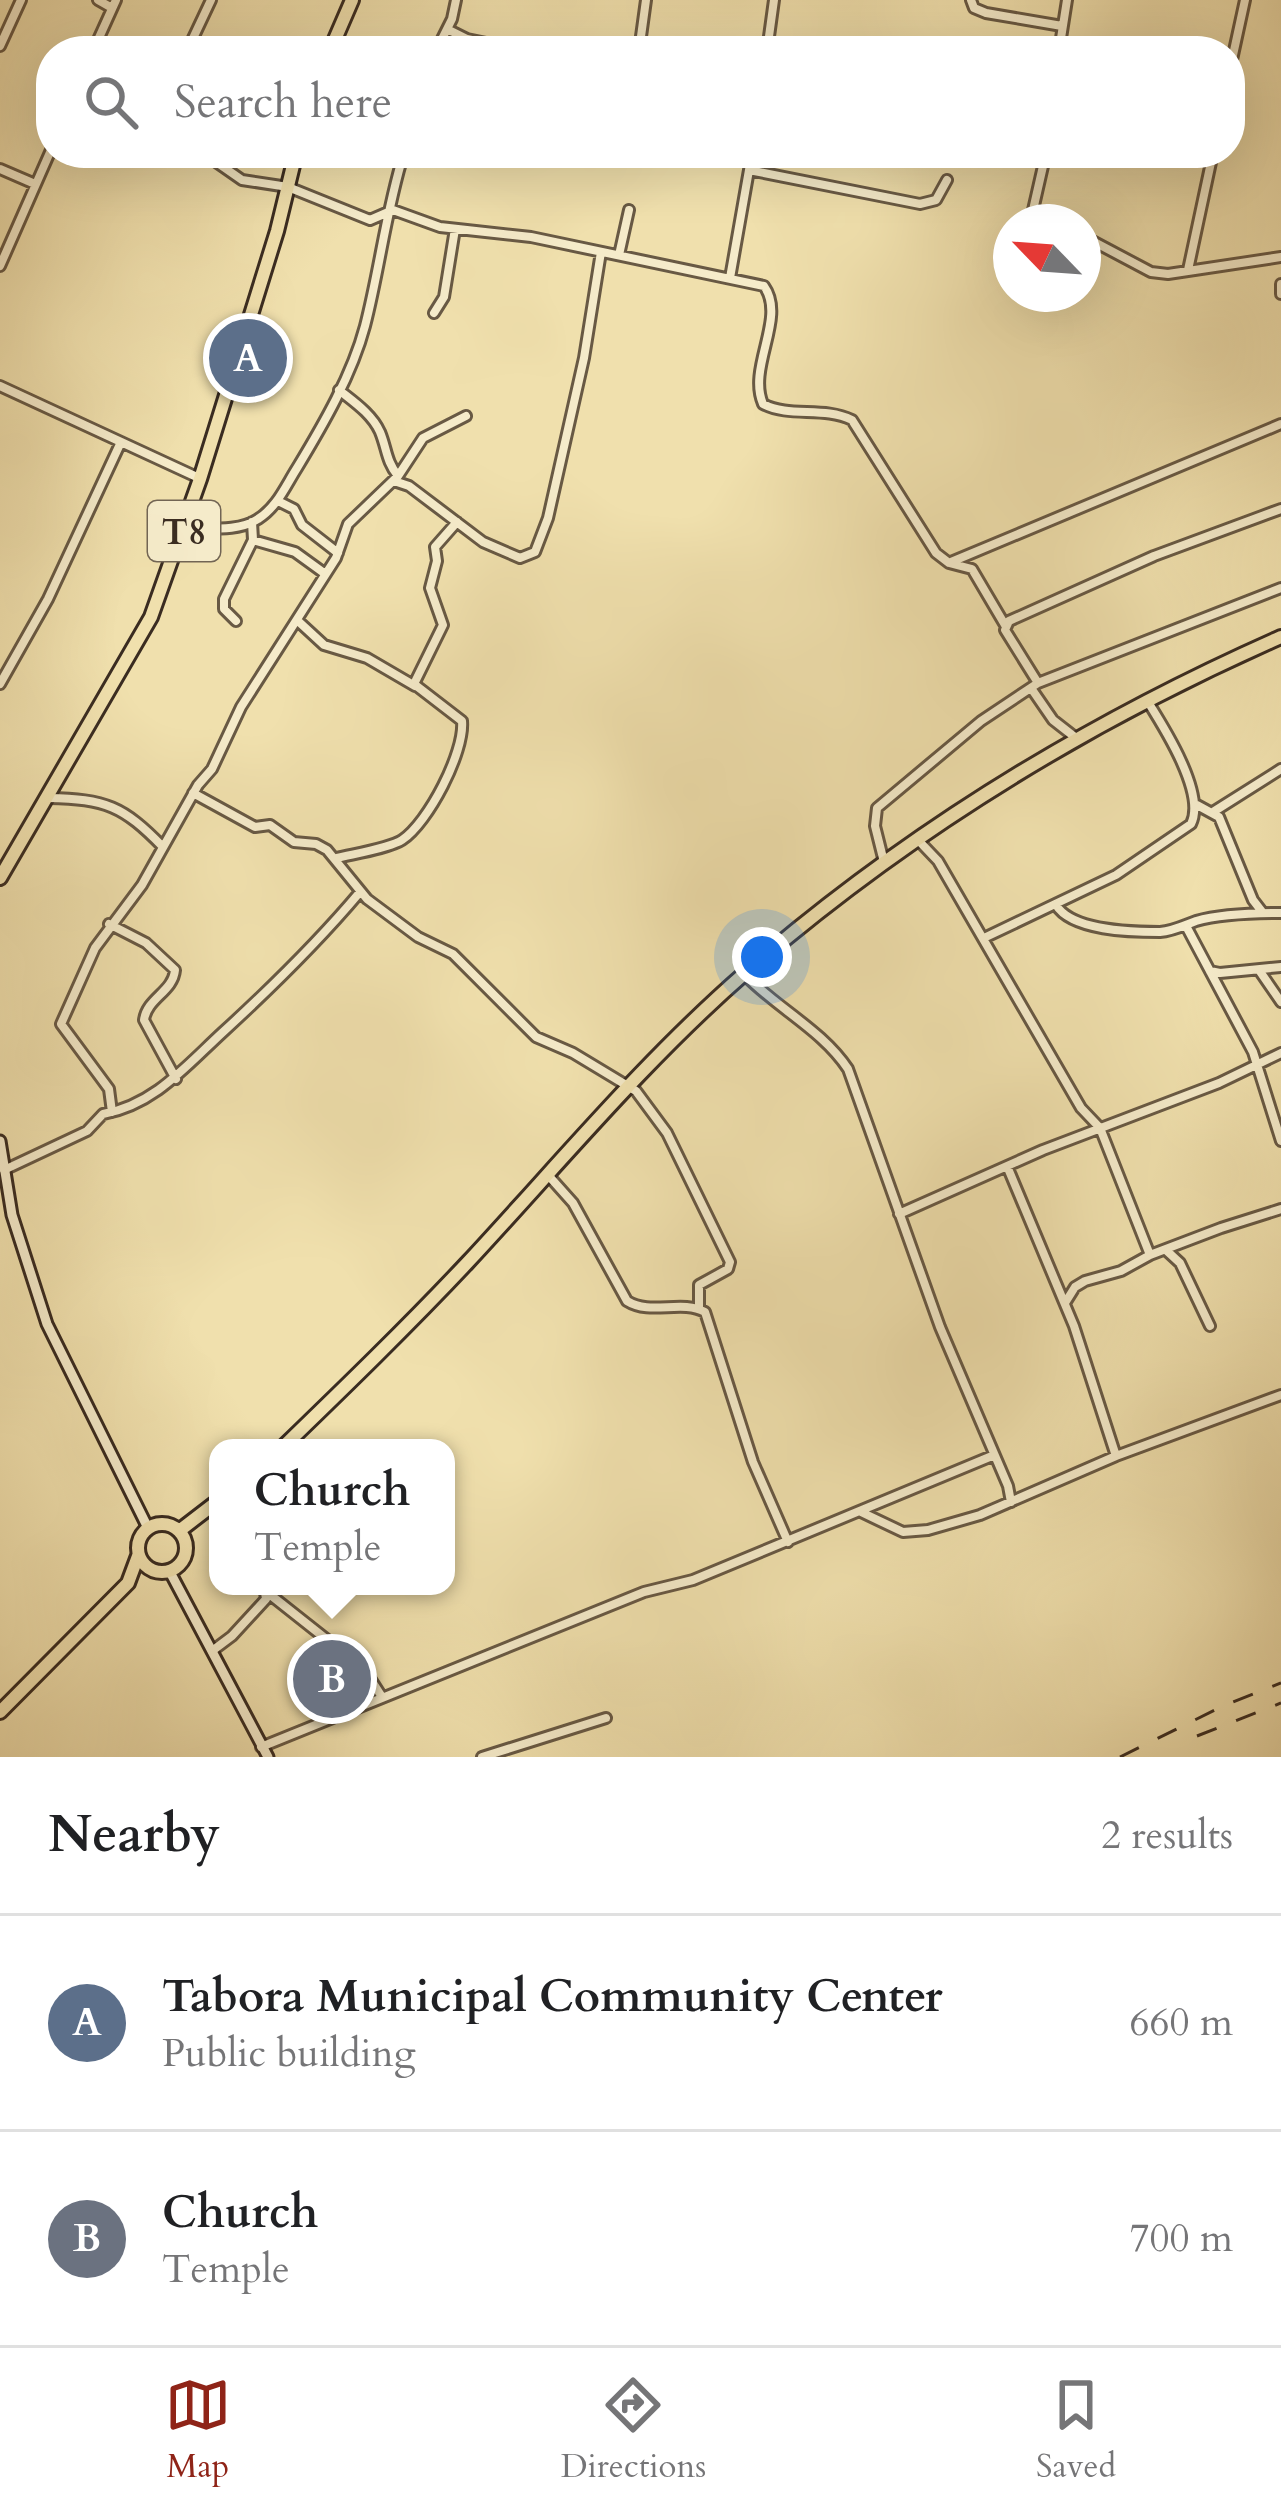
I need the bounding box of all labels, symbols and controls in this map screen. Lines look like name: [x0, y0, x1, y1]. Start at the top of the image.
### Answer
search box: [36, 36, 1245, 168]
icon: search: [78, 69, 144, 135]
text: Search here: [174, 72, 392, 133]
north arrow: [993, 204, 1101, 312]
pin: A: [209, 313, 287, 403]
road number: T8: [148, 501, 220, 561]
your location: [732, 927, 792, 987]
popup: [209, 1439, 455, 1595]
text: Church: [254, 1460, 410, 1521]
text: Temple: [254, 1521, 381, 1574]
pin: B: [293, 1634, 371, 1724]
text: Nearby: [48, 1800, 220, 1870]
text: 2 results: [1101, 1809, 1233, 1862]
text: Tabora Municipal Community Center: [162, 1966, 943, 2027]
text: A: [72, 1996, 102, 2049]
text: 660 m: [1130, 1996, 1233, 2049]
text: Public building: [162, 2027, 416, 2080]
text: Church: [162, 2182, 318, 2243]
text: B: [73, 2212, 101, 2265]
text: 700 m: [1130, 2212, 1233, 2265]
text: Temple: [162, 2243, 290, 2296]
tab: Map: [165, 2372, 231, 2489]
tab: Directions: [561, 2372, 706, 2489]
tab: Saved: [1036, 2372, 1116, 2489]

